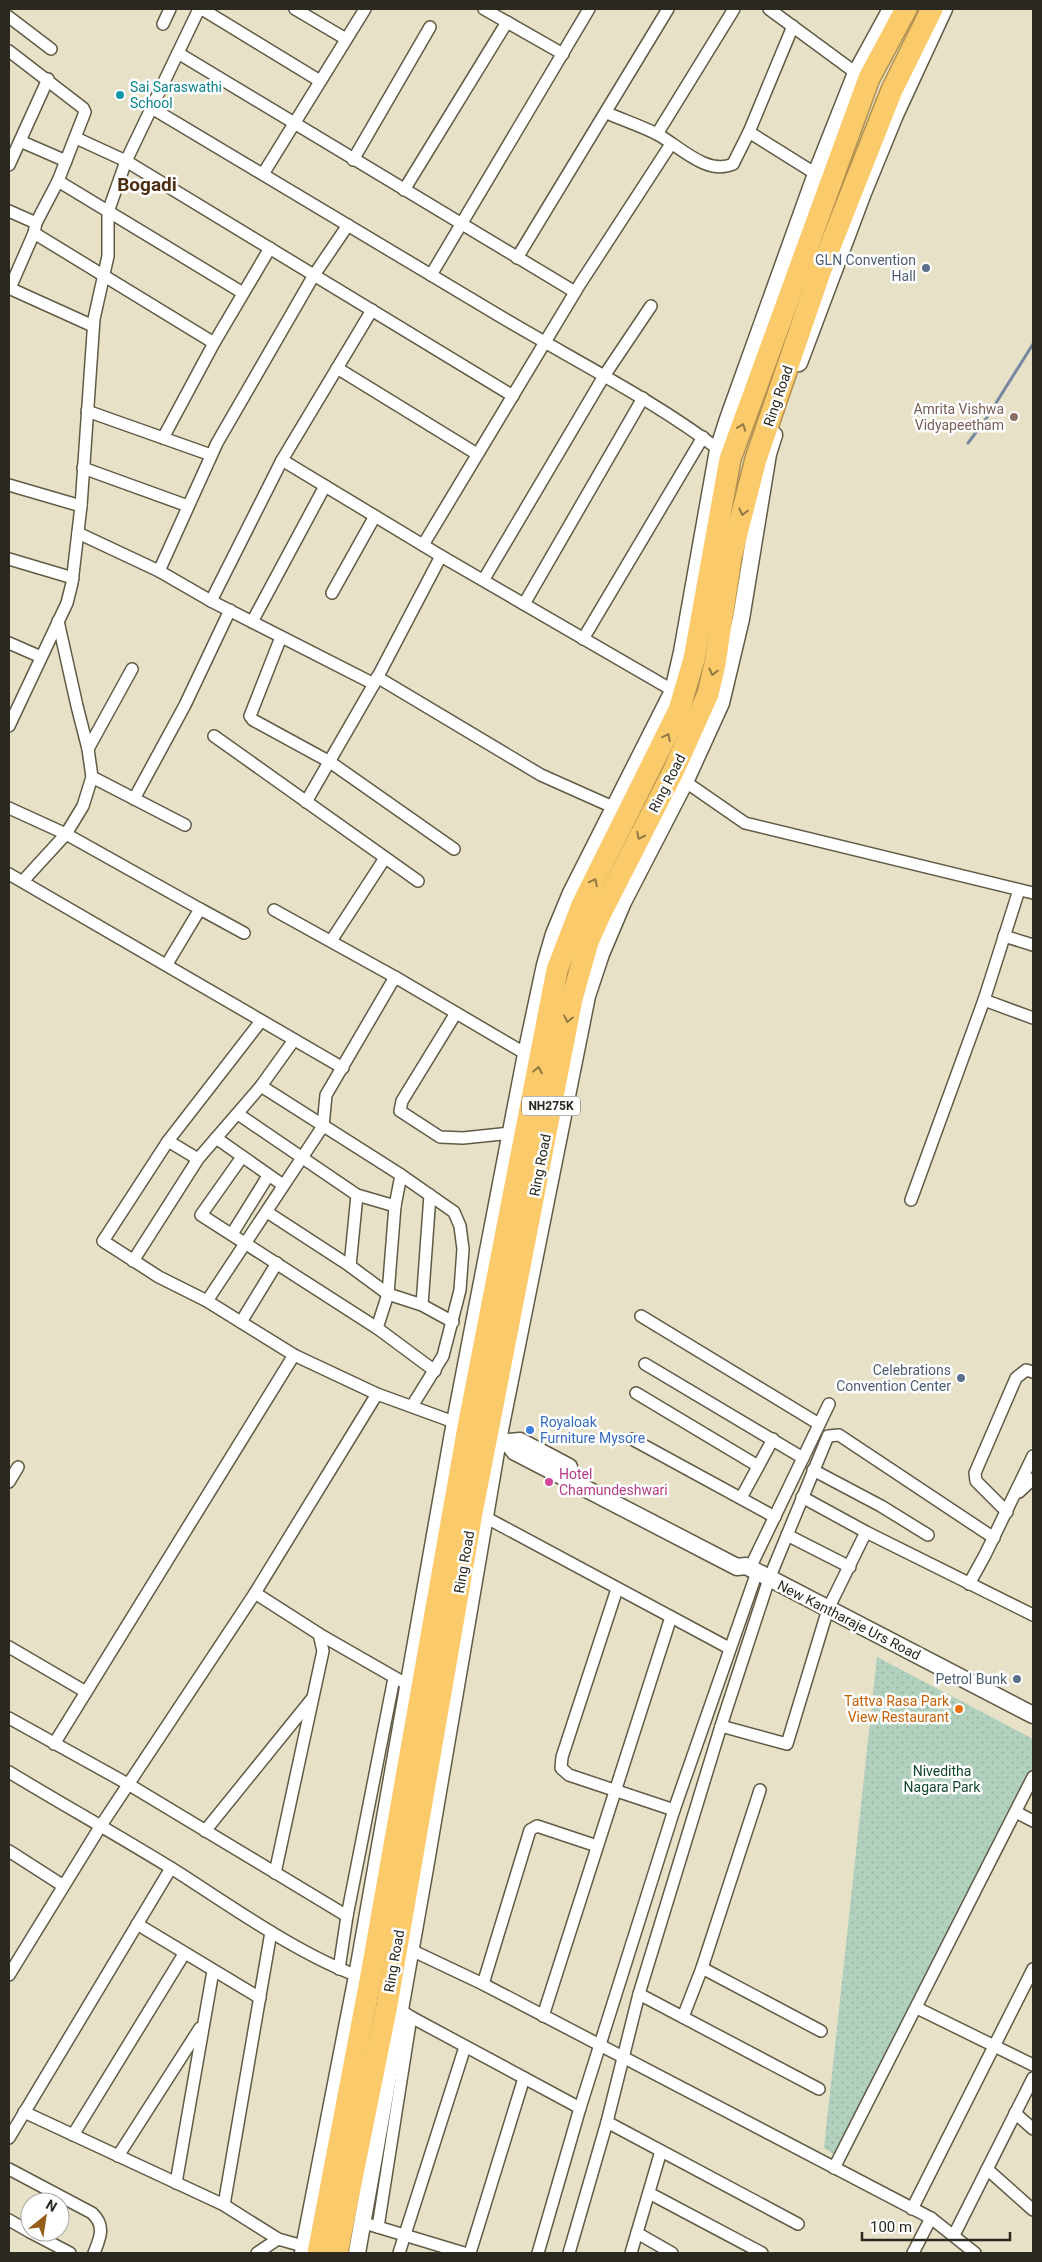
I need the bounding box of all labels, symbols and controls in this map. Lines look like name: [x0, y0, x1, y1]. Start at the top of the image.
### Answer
place label: Sai Saraswathi School: [130, 79, 222, 111]
marker: Sai Saraswathi School: [114, 89, 126, 101]
district label: Bogadi: [117, 173, 177, 196]
place label: GLN Convention Hall: [815, 252, 916, 284]
marker: GLN Convention Hall: [920, 262, 932, 274]
street label: Ring Road: [760, 364, 796, 428]
place label: Amrita Vishwa Vidyapeetham: [913, 401, 1004, 433]
marker: Amrita Vishwa Vidyapeetham: [1008, 411, 1020, 423]
one-way arrow: [736, 423, 746, 431]
one-way arrow: [738, 508, 748, 516]
one-way arrow: [708, 667, 719, 676]
one-way arrow: [661, 733, 671, 742]
street label: Ring Road: [646, 751, 688, 815]
one-way arrow: [636, 831, 646, 840]
one-way arrow: [587, 878, 597, 887]
one-way arrow: [563, 1014, 574, 1023]
one-way arrow: [532, 1065, 542, 1074]
road number: NH275K: [522, 1096, 580, 1116]
street label: Ring Road: [526, 1132, 554, 1198]
place label: Celebrations Convention Center: [836, 1362, 951, 1394]
marker: Celebrations Convention Center: [955, 1372, 967, 1384]
place label: Royaloak Furniture Mysore: [540, 1414, 645, 1446]
marker: Royaloak Furniture Mysore: [524, 1424, 536, 1436]
place label: Hotel Chamundeshwari: [559, 1466, 668, 1498]
marker: Hotel Chamundeshwari: [543, 1476, 555, 1488]
street label: Ring Road: [451, 1529, 477, 1595]
street label: New Kantharaje Urs Road: [775, 1577, 923, 1663]
place label: Petrol Bunk: [936, 1671, 1008, 1687]
marker: Petrol Bunk: [1011, 1673, 1023, 1685]
place label: Tattva Rasa Park View Restaurant: [844, 1693, 950, 1725]
marker: Tattva Rasa Park View Restaurant: [953, 1703, 965, 1715]
park label: Niveditha Nagara Park: [904, 1763, 981, 1795]
street label: Ring Road: [381, 1928, 407, 1994]
north arrow: [20, 2192, 70, 2242]
text: N: [43, 2196, 60, 2215]
scale bar: [862, 2210, 1010, 2242]
text: 100 m: [870, 2218, 912, 2236]

